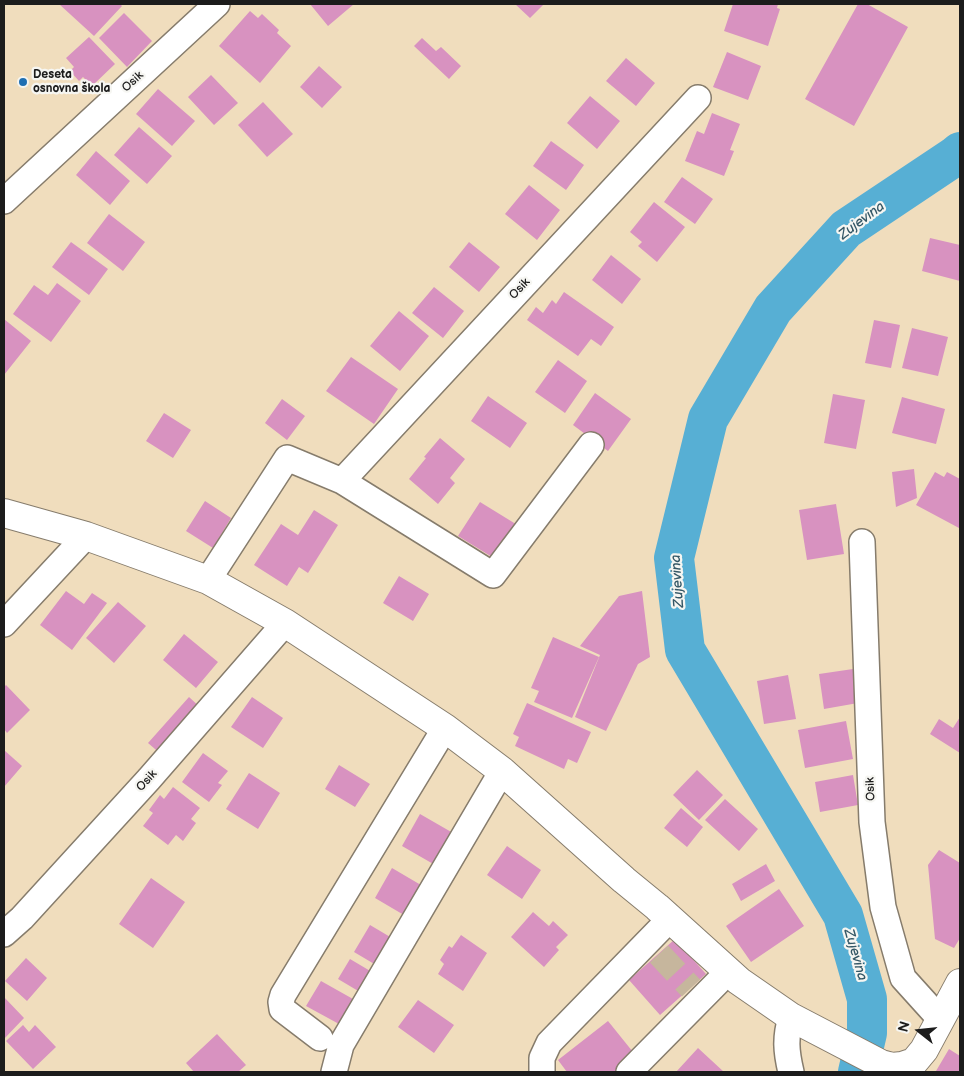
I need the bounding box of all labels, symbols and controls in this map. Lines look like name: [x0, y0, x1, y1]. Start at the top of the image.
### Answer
place label: Deseta osnovna škola: [33, 68, 110, 96]
street label: Osik: [119, 69, 147, 95]
marker: Deseta osnovna škola: [17, 76, 29, 88]
water label: Zujevina: [836, 198, 888, 244]
street label: Osik: [507, 275, 533, 303]
water label: Zujevina: [668, 554, 688, 608]
street label: Osik: [134, 767, 160, 795]
street label: Osik: [863, 777, 879, 801]
water label: Zujevina: [840, 927, 870, 983]
north arrow: [894, 1006, 944, 1056]
text: N: [894, 1019, 914, 1034]

